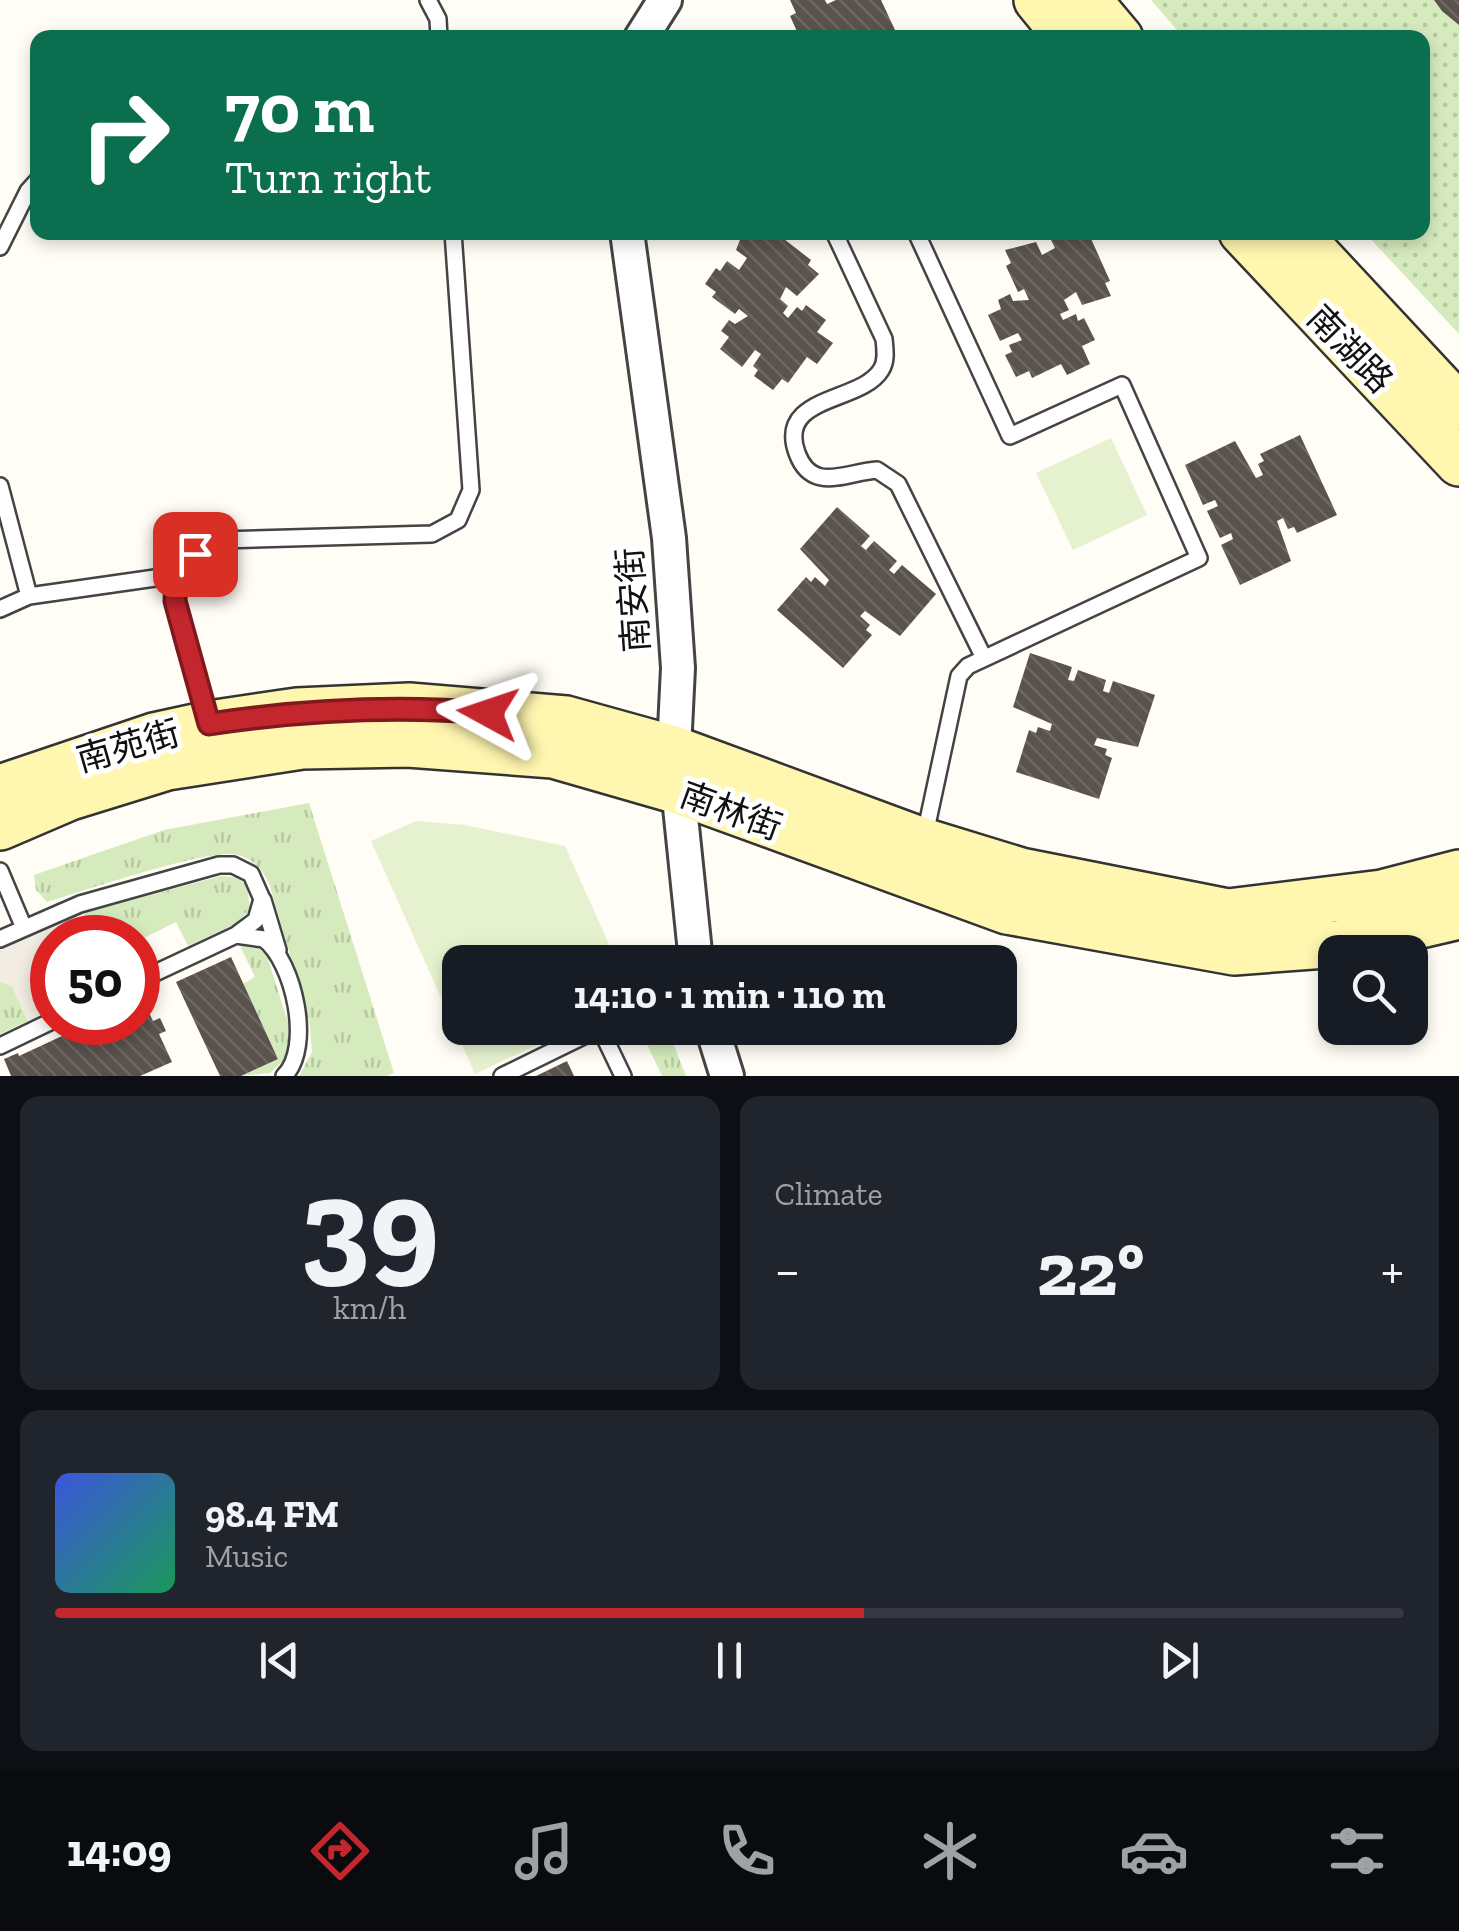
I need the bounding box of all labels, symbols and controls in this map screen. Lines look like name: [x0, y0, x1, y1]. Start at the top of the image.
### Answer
text: 70 m: [225, 66, 374, 150]
icon: right: [60, 70, 190, 200]
text: Turn right: [225, 151, 431, 205]
street label: 南湖路: [1298, 297, 1402, 401]
pin: [153, 512, 238, 597]
icon: arrive: [168, 527, 223, 582]
street label: 南安街: [608, 546, 658, 654]
position arrow: [436, 661, 540, 765]
street label: 南苑街: [72, 711, 184, 781]
street label: 南林街: [674, 773, 788, 849]
speed limit sign: 50: [30, 915, 160, 1045]
map controls: [1318, 935, 1428, 1045]
button: search: [1318, 935, 1428, 1045]
text: 14:10 · 1 min · 110 m: [573, 972, 886, 1018]
text: 39: [300, 1146, 439, 1302]
text: Climate: [775, 1175, 883, 1213]
text: 22°: [1037, 1224, 1144, 1314]
text: −: [775, 1237, 800, 1303]
text: +: [1381, 1237, 1404, 1303]
text: km/h: [333, 1289, 406, 1327]
text: 98.4 FM: [205, 1491, 339, 1537]
text: Music: [205, 1537, 288, 1575]
icon: previous: [252, 1633, 307, 1688]
icon: pause: [702, 1633, 757, 1688]
icon: next: [1152, 1633, 1207, 1688]
icon: directions: [305, 1816, 375, 1886]
icon: music: [509, 1816, 579, 1886]
icon: phone: [712, 1816, 782, 1886]
icon: climate: [915, 1816, 985, 1886]
icon: car: [1119, 1816, 1189, 1886]
icon: filters: [1322, 1816, 1392, 1886]
text: 14:09: [67, 1824, 172, 1878]

